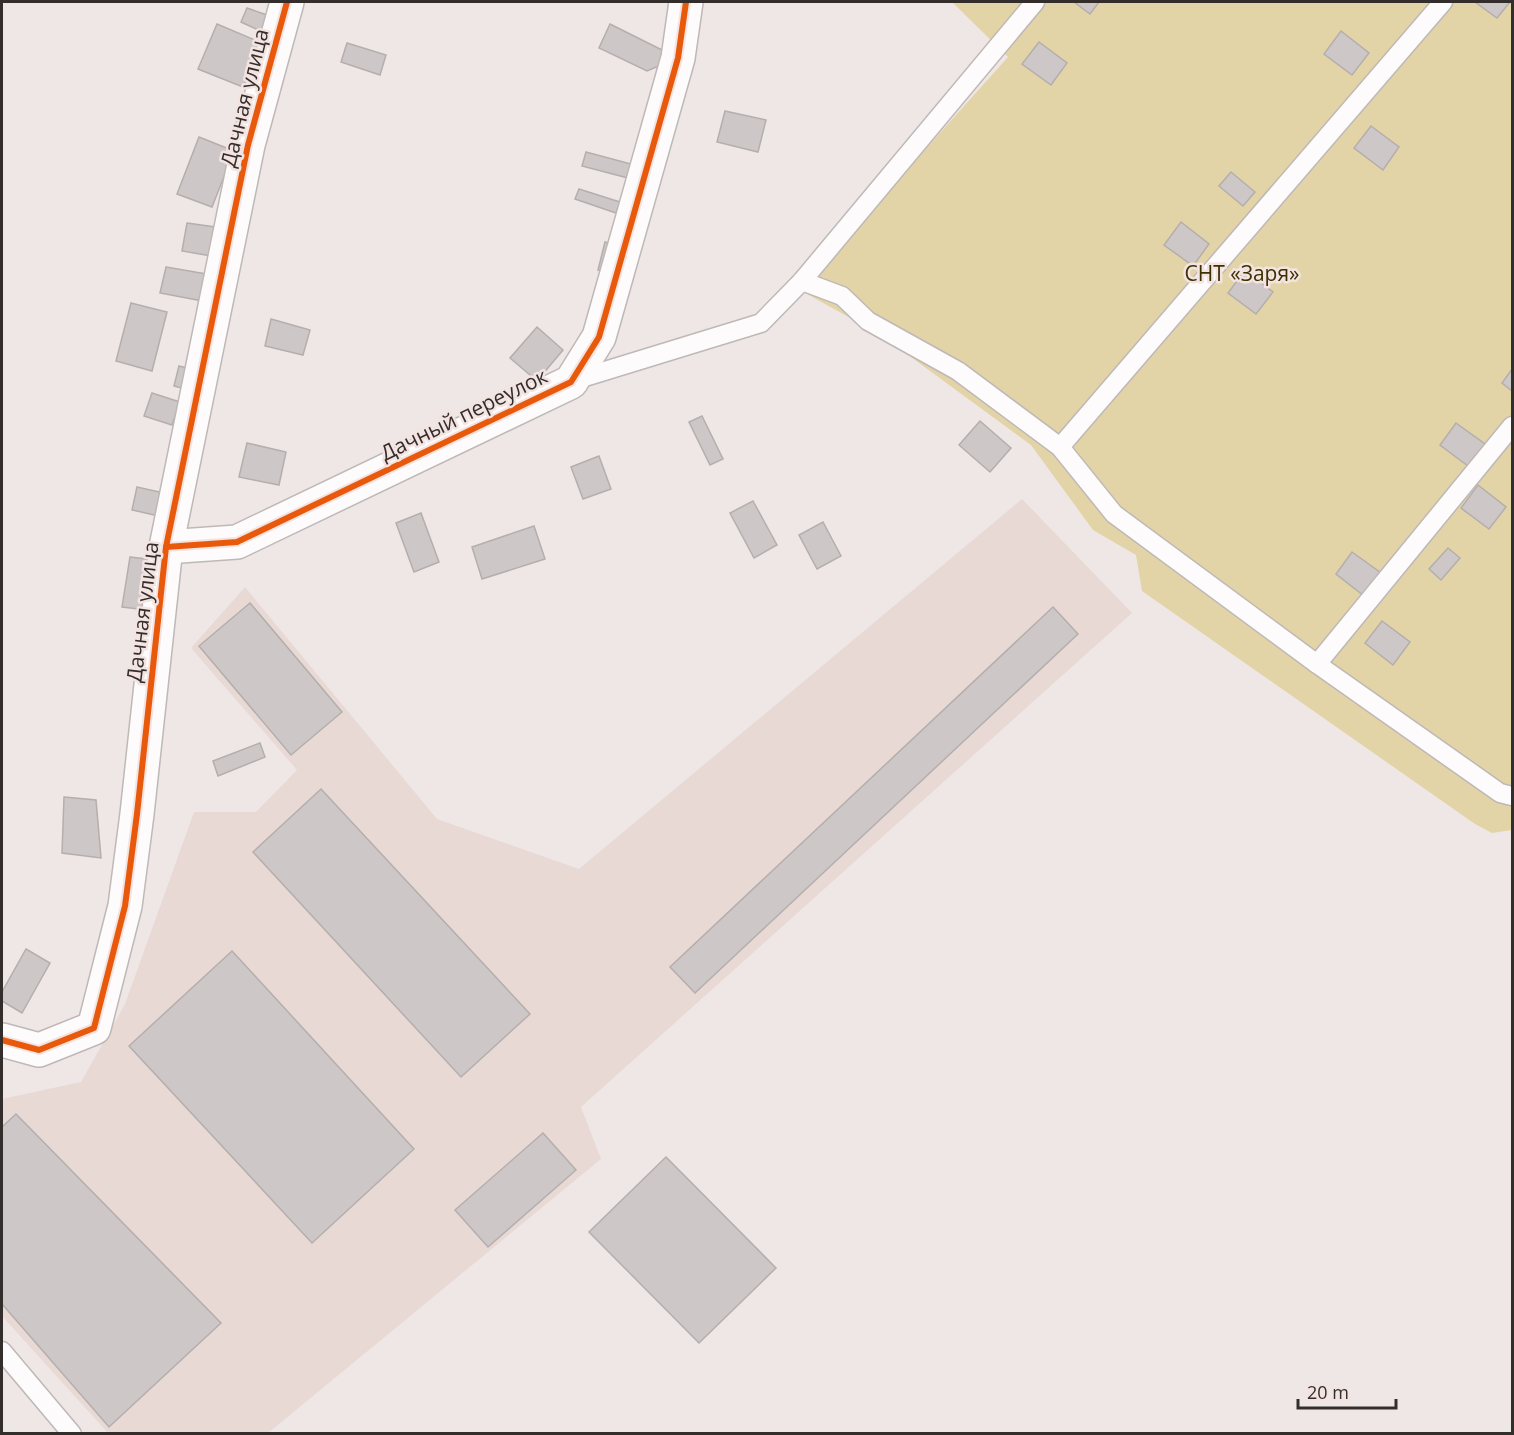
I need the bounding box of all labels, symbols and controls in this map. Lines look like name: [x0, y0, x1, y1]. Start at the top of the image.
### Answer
street label: Дачная улица: [213, 26, 275, 170]
park label: СНТ «Заря»: [1185, 259, 1299, 287]
street label: Дачный переулок: [375, 361, 552, 467]
street label: Дачная улица: [119, 540, 165, 684]
scale bar: [1298, 1372, 1396, 1410]
text: 20 m: [1307, 1380, 1349, 1404]

